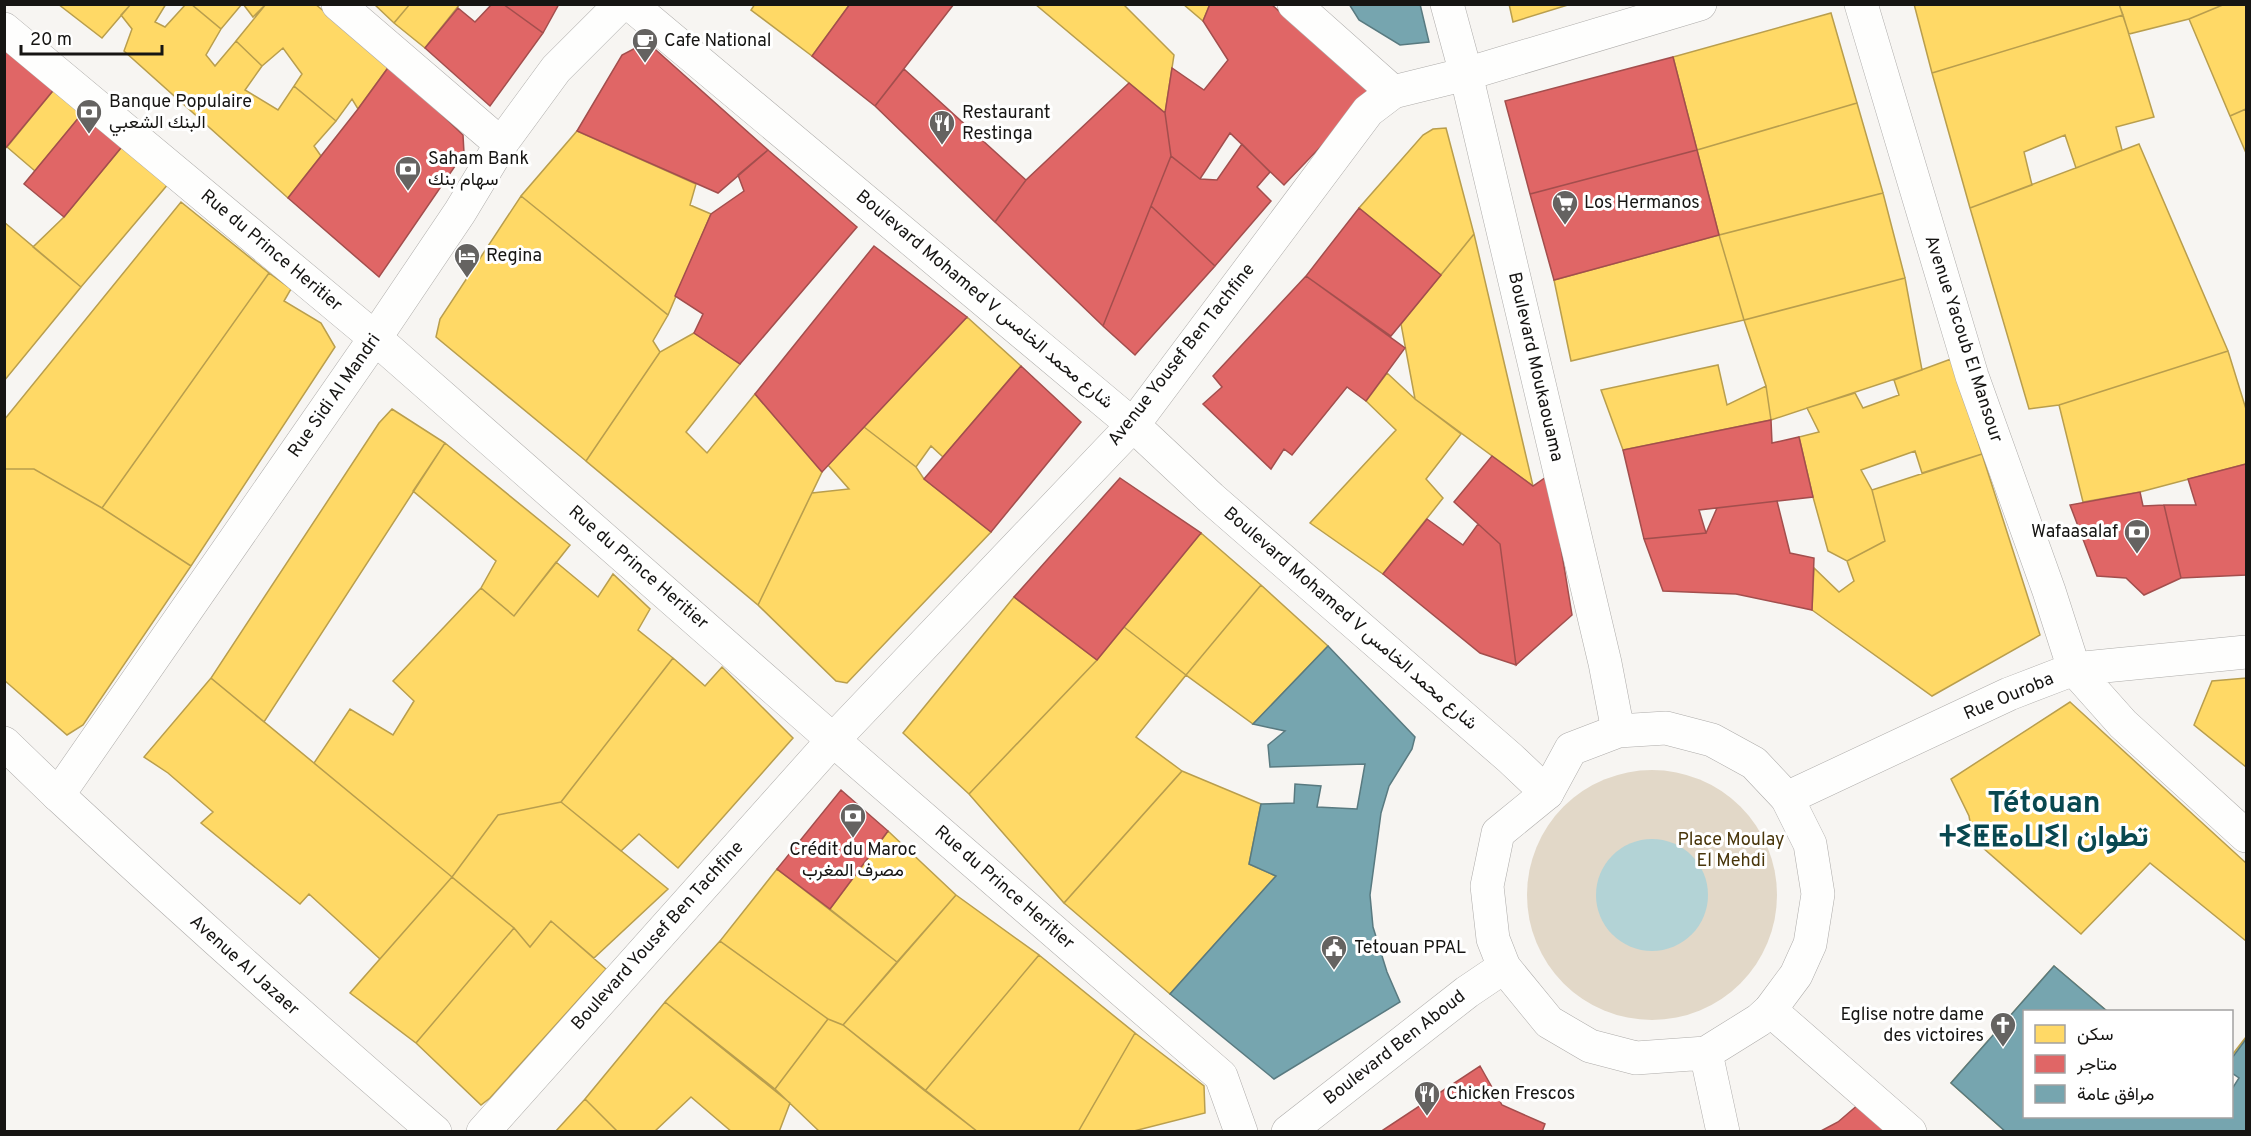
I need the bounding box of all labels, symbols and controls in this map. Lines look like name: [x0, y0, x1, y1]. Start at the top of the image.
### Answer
scale bar: [21, 18, 162, 56]
cafe icon: Cafe National: [630, 26, 660, 64]
text: 20 m: [30, 29, 72, 52]
place label: Cafe National: [664, 30, 771, 53]
place label: Banque Populaire البنك الشعبي: [109, 91, 252, 137]
bank icon: Banque Populaire البنك الشعبي: [74, 97, 104, 135]
place label: Restaurant Restinga: [962, 102, 1051, 146]
restaurant icon: Restaurant Restinga: [927, 108, 957, 146]
place label: Saham Bank سهام بنك: [428, 148, 529, 192]
bank icon: Saham Bank سهام بنك: [393, 154, 423, 192]
street label: Rue du Prince Heritier: [195, 185, 347, 317]
street label: Boulevard Mohamed V شارع محمد الخامس: [851, 185, 1117, 415]
supermarket icon: Los Hermanos: [1550, 188, 1580, 226]
place label: Los Hermanos: [1584, 192, 1700, 215]
street label: Avenue Yacoub El Mansour: [1919, 233, 2007, 445]
hotel icon: Regina: [452, 241, 482, 279]
place label: Regina: [486, 245, 542, 268]
street label: Avenue Yousef Ben Tachfine: [1103, 259, 1261, 451]
street label: Boulevard Moukaouama: [1502, 270, 1568, 464]
street label: Rue Sidi Al Mandri: [284, 330, 386, 462]
street label: Rue du Prince Heritier: [563, 501, 713, 635]
street label: Boulevard Mohamed V شارع محمد الخامس: [1218, 502, 1482, 736]
bank icon: Wafaasalaf: [2122, 517, 2152, 555]
place label: Wafaasalaf: [2031, 521, 2118, 544]
street label: Rue Ouroba: [1961, 668, 2057, 726]
district label: Tétouan ⵜⵉⵟⵟⴰⵡⵉⵏ تطوان: [1940, 786, 2148, 857]
bank icon: Crédit du Maroc مصرف المغرب: [838, 801, 868, 839]
street label: Rue du Prince Heritier: [929, 821, 1079, 955]
park label: Place Moulay El Mehdi: [1677, 829, 1785, 873]
street label: Boulevard Yousef Ben Tachfine: [567, 836, 749, 1036]
place label: Crédit du Maroc مصرف المغرب: [789, 839, 917, 883]
street label: Avenue Al Jazaer: [184, 911, 304, 1021]
public building icon: Tetouan PPAL: [1319, 933, 1349, 971]
place label: Tetouan PPAL: [1354, 937, 1466, 960]
street label: Boulevard Ben Aboud: [1319, 985, 1471, 1111]
place label: Eglise notre dame des victoires: [1840, 1004, 1984, 1048]
church icon: Eglise notre dame des victoires: [1988, 1010, 2018, 1048]
legend: [2023, 1010, 2233, 1118]
text: سكن: [2077, 1024, 2113, 1047]
text: متاجر: [2076, 1054, 2117, 1077]
restaurant icon: Chicken Frescos: [1412, 1079, 1442, 1117]
place label: Chicken Frescos: [1446, 1083, 1575, 1106]
text: مرافق عامة: [2077, 1084, 2154, 1107]

